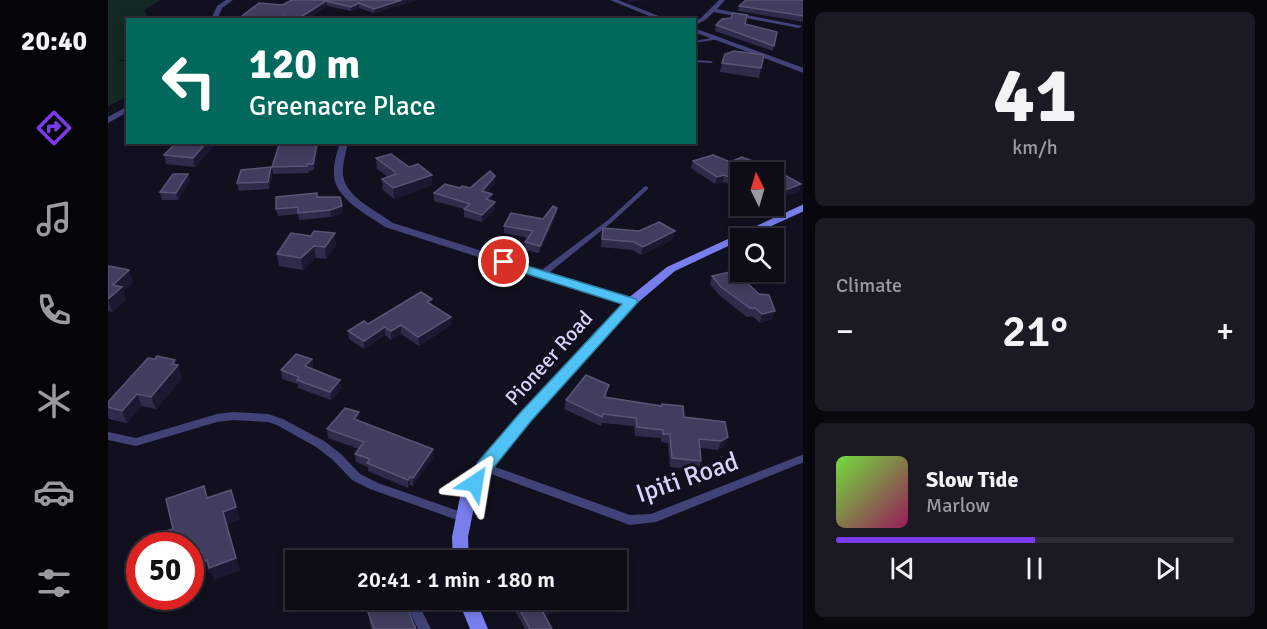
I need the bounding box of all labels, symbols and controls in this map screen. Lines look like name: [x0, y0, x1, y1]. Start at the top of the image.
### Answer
text: 20:40: [21, 25, 87, 58]
text: 120 m: [249, 39, 360, 90]
icon: left: [150, 42, 228, 120]
text: 41: [993, 48, 1077, 144]
text: Greenacre Place: [249, 90, 436, 123]
icon: directions: [33, 107, 75, 149]
text: km/h: [1012, 135, 1058, 160]
north arrow: [730, 162, 784, 216]
map controls: [730, 162, 784, 282]
icon: music: [33, 198, 75, 240]
button: search: [730, 228, 784, 282]
pin: [478, 236, 529, 287]
icon: arrive: [487, 245, 520, 278]
text: Climate: [836, 273, 902, 298]
icon: phone: [33, 289, 75, 331]
text: 21°: [1002, 304, 1068, 359]
street label: Pioneer Road: [500, 305, 598, 411]
text: −: [836, 311, 854, 352]
text: +: [1216, 311, 1234, 352]
icon: climate: [33, 380, 75, 422]
street label: Ipiti Road: [632, 446, 743, 510]
position arrow: [443, 451, 507, 515]
text: Slow Tide: [926, 466, 1018, 493]
icon: car: [33, 471, 75, 513]
text: Marlow: [926, 493, 990, 518]
speed limit sign: 50: [126, 532, 204, 610]
icon: previous: [886, 552, 919, 585]
icon: pause: [1018, 552, 1051, 585]
icon: next: [1151, 552, 1184, 585]
icon: filters: [33, 562, 75, 604]
text: 20:41 · 1 min · 180 m: [357, 566, 555, 593]

